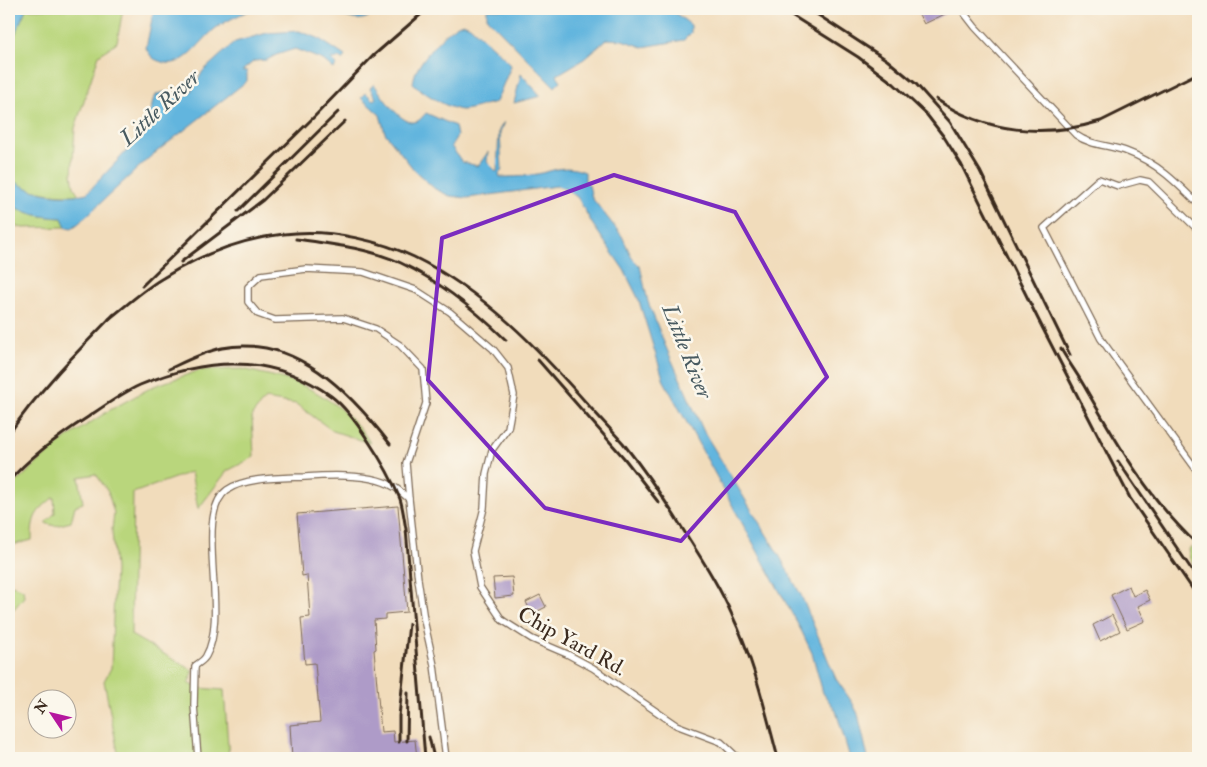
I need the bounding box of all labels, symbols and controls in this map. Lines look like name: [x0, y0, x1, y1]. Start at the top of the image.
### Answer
water label: Little River: [113, 62, 207, 153]
water label: Little River: [655, 299, 719, 405]
street label: Chip Yard Rd.: [513, 601, 631, 682]
north arrow: [28, 690, 78, 740]
text: N: [31, 696, 53, 718]

